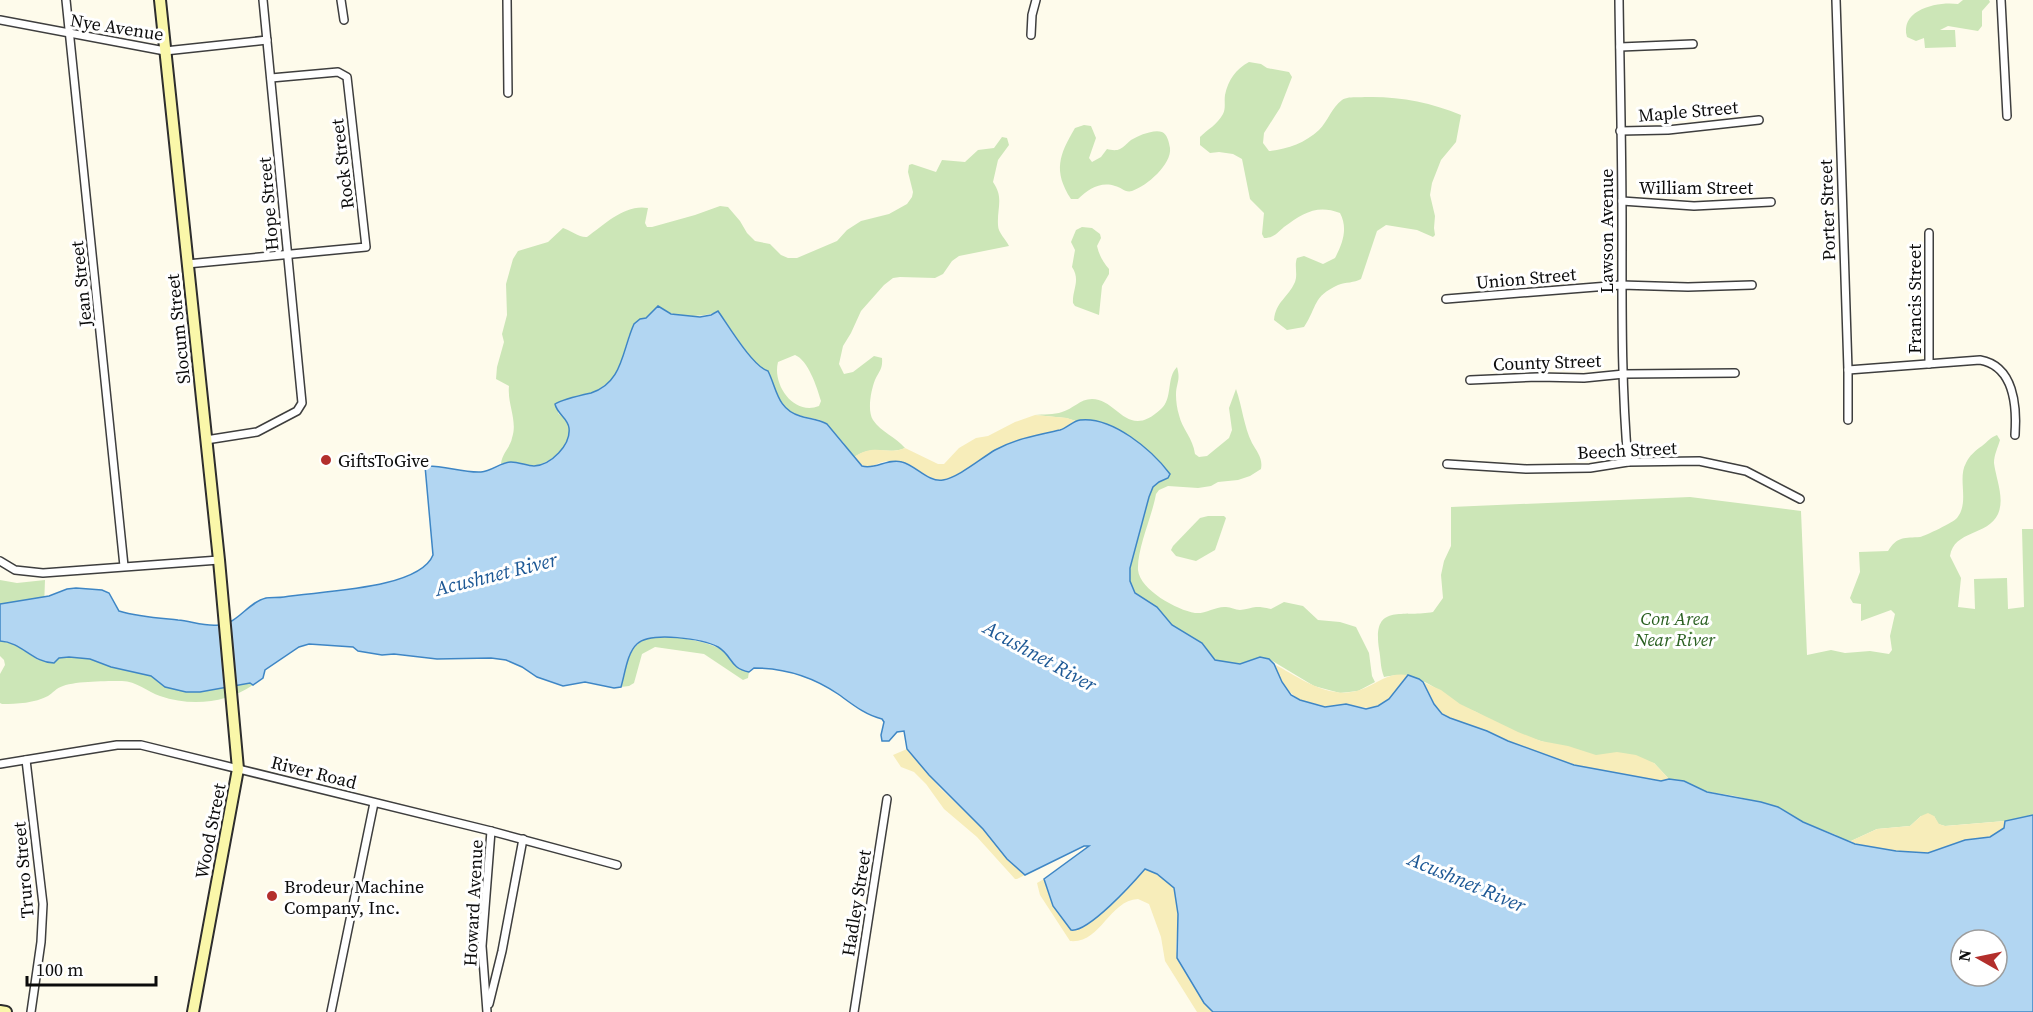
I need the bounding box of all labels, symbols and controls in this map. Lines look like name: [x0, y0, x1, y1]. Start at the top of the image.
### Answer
street label: Nye Avenue: [69, 7, 165, 47]
street label: Maple Street: [1637, 94, 1739, 128]
street label: Rock Street: [324, 117, 360, 210]
street label: Hope Street: [251, 156, 285, 252]
street label: Porter Street: [1813, 159, 1841, 261]
street label: Lawson Avenue: [1594, 169, 1619, 294]
street label: William Street: [1639, 175, 1753, 200]
street label: Jean Street: [64, 240, 98, 329]
street label: Francis Street: [1902, 244, 1927, 354]
street label: Union Street: [1475, 261, 1577, 295]
street label: Slocum Street: [160, 273, 196, 385]
street label: County Street: [1493, 348, 1602, 376]
street label: Beech Street: [1577, 435, 1678, 465]
place label: GiftsToGive: [338, 448, 429, 473]
marker: GiftsToGive: [319, 453, 333, 467]
water label: Acushnet River: [431, 545, 561, 603]
park label: Con Area Near River: [1634, 606, 1716, 652]
water label: Acushnet River: [978, 613, 1102, 699]
street label: River Road: [269, 749, 359, 795]
street label: Wood Street: [189, 781, 232, 881]
street label: Truro Street: [6, 821, 40, 919]
street label: Howard Avenue: [457, 839, 489, 967]
water label: Acushnet River: [1403, 844, 1531, 920]
street label: Hadley Street: [835, 848, 877, 958]
place label: Brodeur Machine Company, Inc.: [284, 874, 424, 920]
marker: Brodeur Machine Company, Inc.: [265, 889, 279, 903]
north arrow: [1949, 928, 2009, 988]
text: N: [1952, 948, 1976, 963]
scale bar: [27, 949, 156, 987]
text: 100 m: [36, 957, 83, 982]

